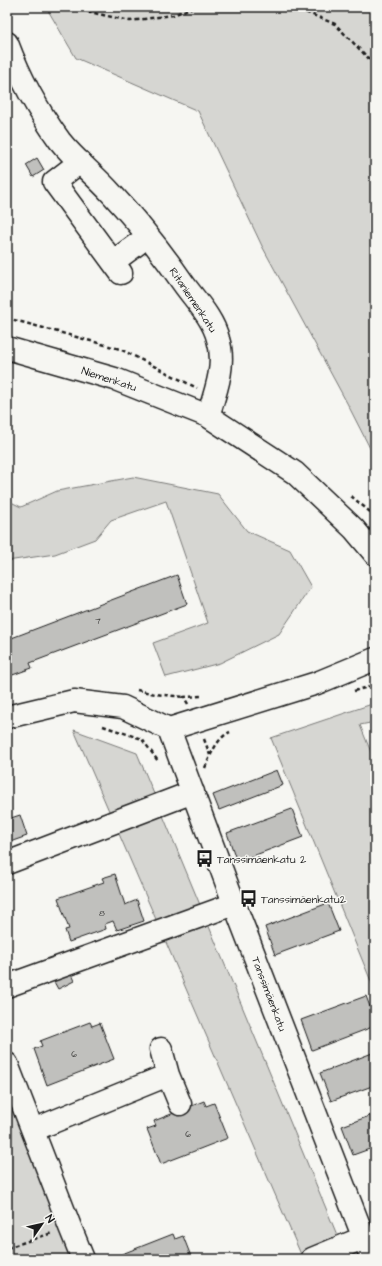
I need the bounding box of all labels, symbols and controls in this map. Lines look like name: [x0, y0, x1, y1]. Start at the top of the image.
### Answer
street label: Ritaniemenkatu: [166, 265, 220, 336]
street label: Niemenkatu: [80, 363, 139, 395]
house number: 7: [95, 615, 101, 628]
bus stop icon: Tanssimäenkatu 2: [194, 849, 214, 869]
place label: Tanssimäenkatu 2: [217, 852, 307, 867]
bus stop icon: Tanssimäenkatu2: [238, 889, 258, 909]
place label: Tanssimäenkatu2: [261, 892, 347, 907]
house number: 8: [99, 907, 105, 920]
street label: Tanssimäenkatu: [248, 955, 290, 1034]
house number: 6: [71, 1048, 77, 1061]
house number: 6: [185, 1128, 191, 1141]
north arrow: [22, 1204, 62, 1244]
text: N: [42, 1212, 58, 1226]

